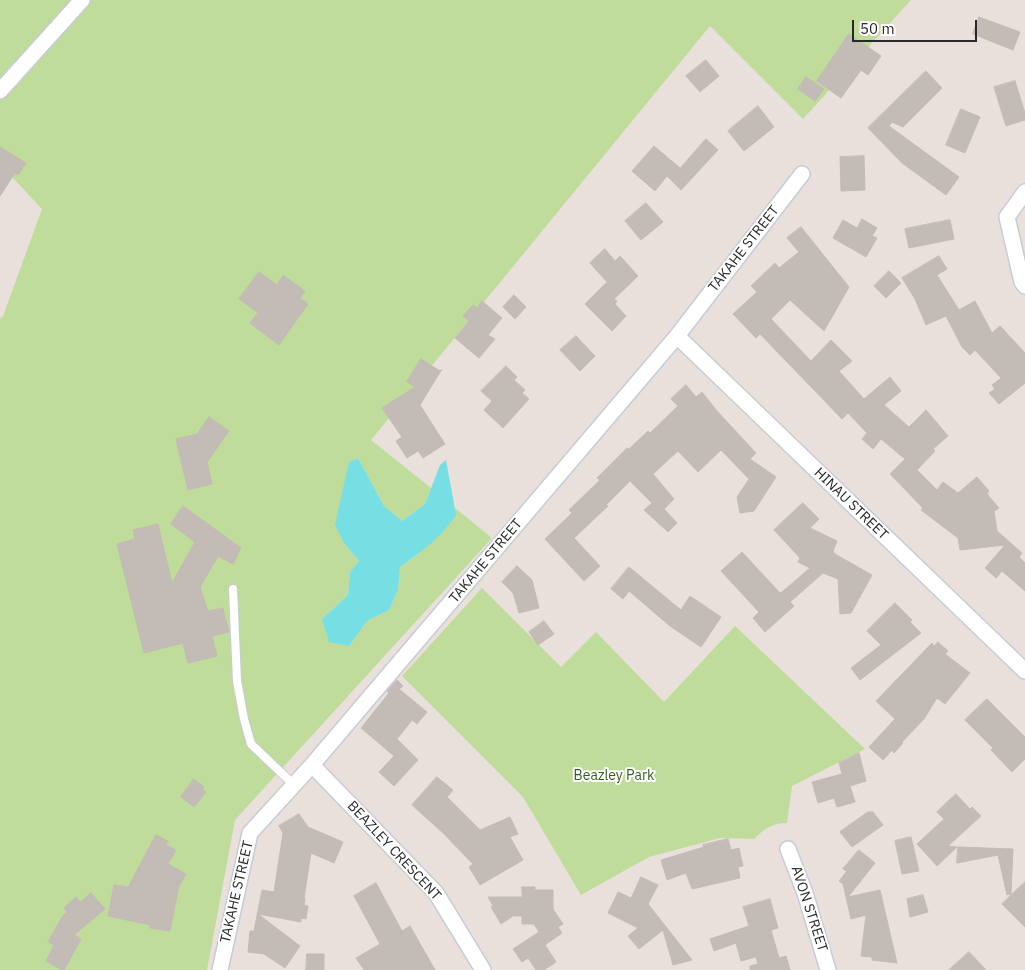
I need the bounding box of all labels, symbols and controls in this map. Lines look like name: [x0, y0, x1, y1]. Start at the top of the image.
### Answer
scale bar: [855, 10, 980, 42]
text: 50 m: [860, 19, 895, 38]
street label: TAKAHE STREET: [705, 203, 783, 295]
street label: HINAU STREET: [811, 465, 891, 543]
street label: TAKAHE STREET: [446, 516, 526, 606]
park label: Beazley Park: [574, 768, 654, 784]
street label: BEAZLEY CRESCENT: [344, 798, 444, 904]
street label: TAKAHE STREET: [217, 839, 257, 945]
street label: AVON STREET: [787, 864, 831, 954]

